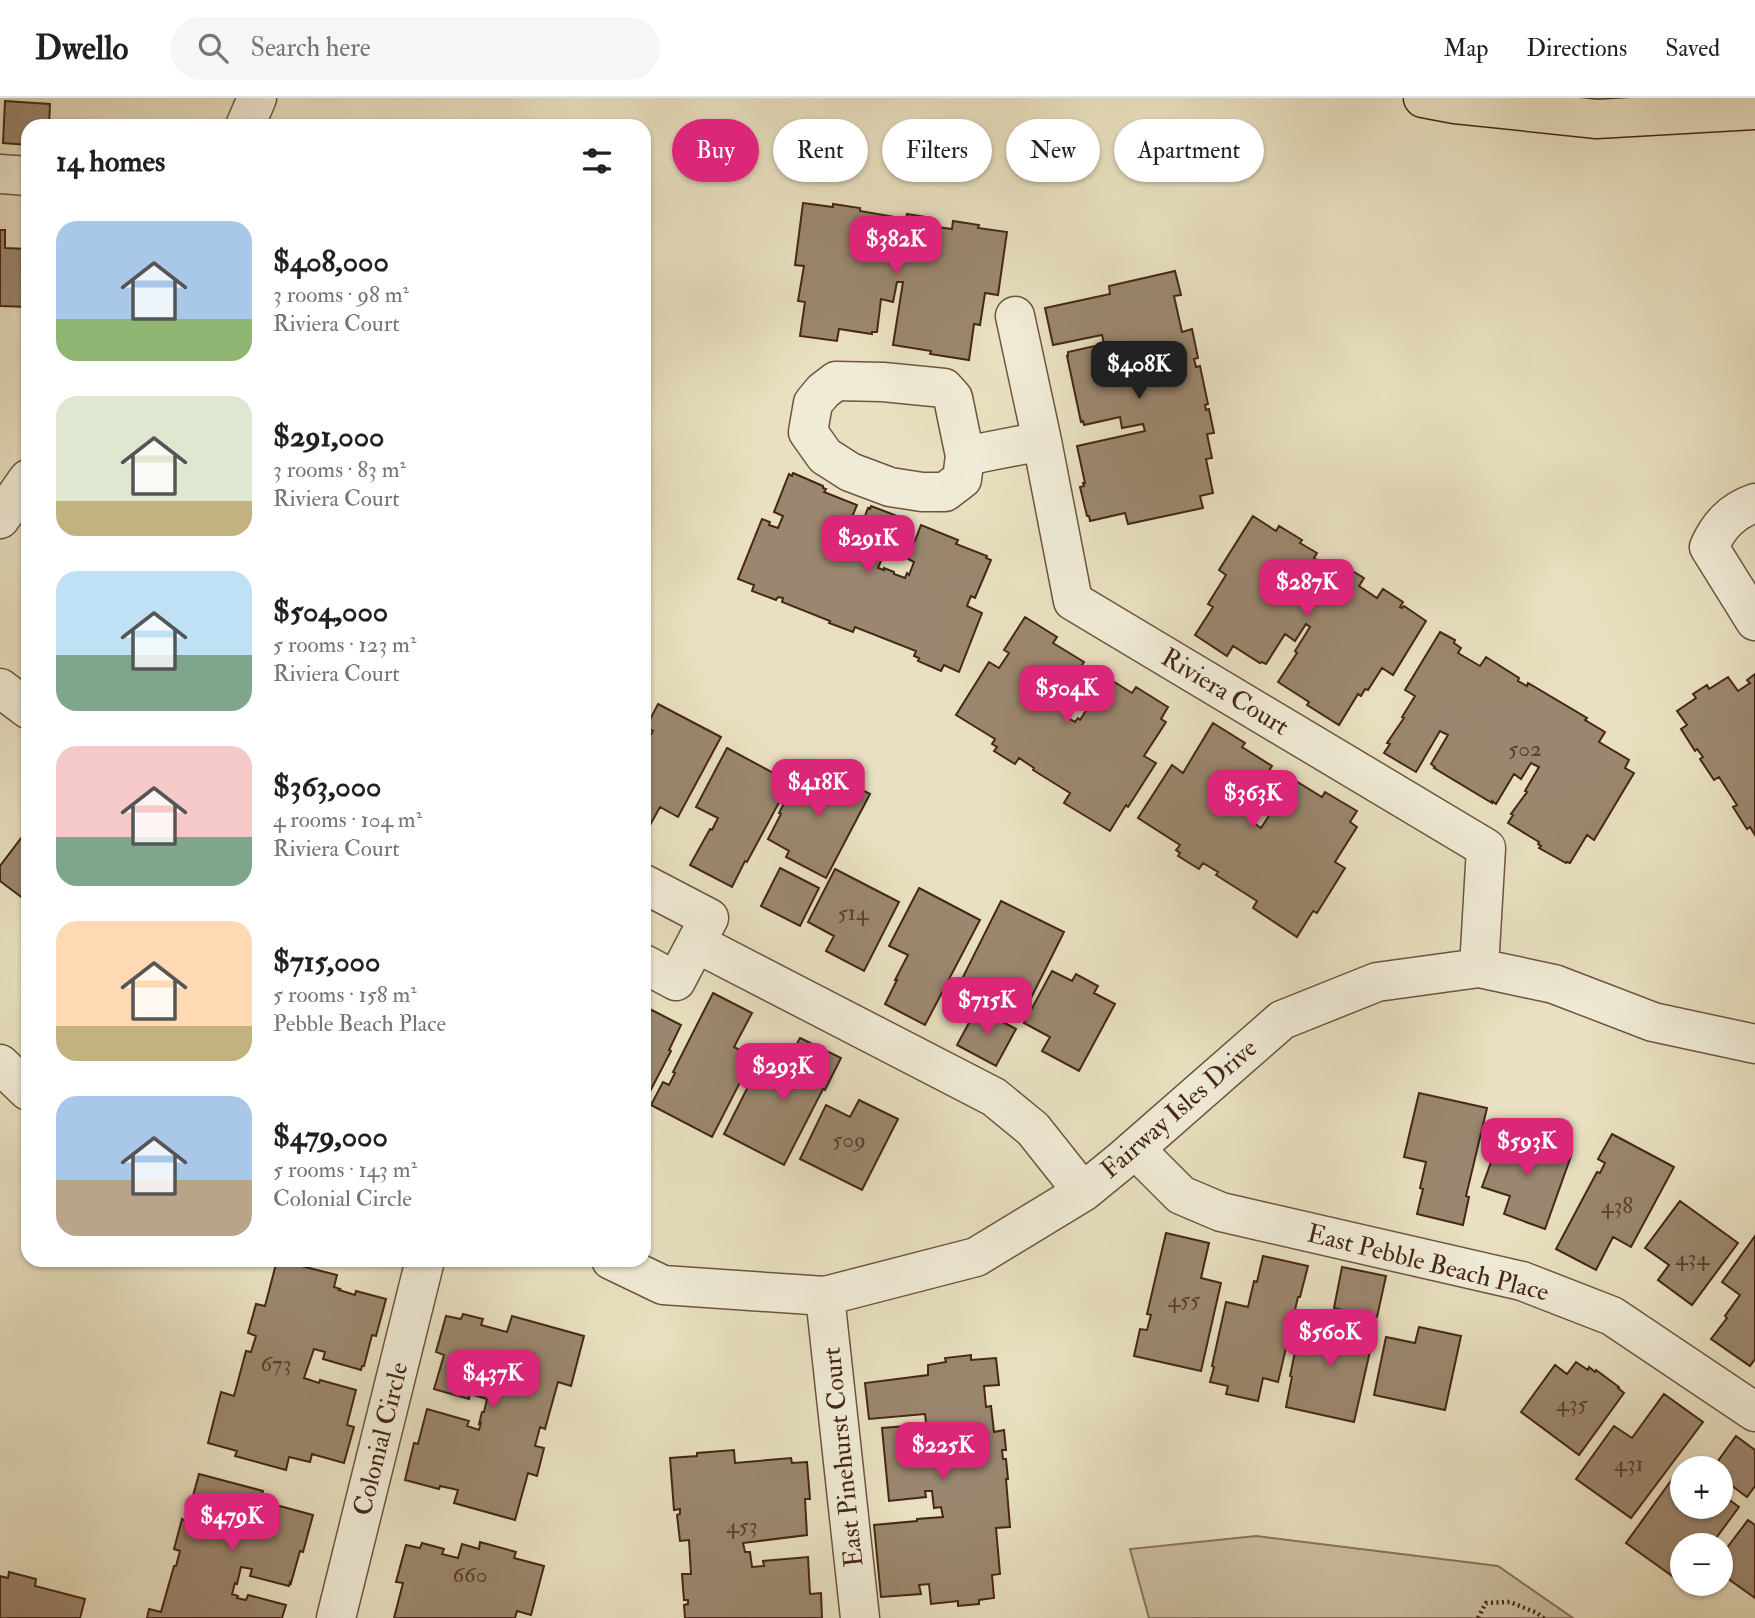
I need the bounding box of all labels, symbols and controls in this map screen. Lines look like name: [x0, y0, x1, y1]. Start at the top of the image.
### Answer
search box: [170, 17, 660, 80]
text: Dwello: [35, 28, 128, 69]
icon: search: [194, 29, 232, 67]
text: Search here: [250, 32, 371, 64]
text: Map: [1443, 33, 1488, 64]
text: Directions: [1526, 33, 1627, 64]
text: Saved: [1665, 33, 1720, 64]
chip: Buy: [672, 119, 759, 182]
chip: Rent: [773, 119, 868, 182]
chip: Filters: [882, 119, 992, 182]
chip: New: [1006, 119, 1100, 182]
chip: Apartment: [1114, 119, 1264, 182]
icon: filters: [578, 142, 616, 180]
text: 14 homes: [56, 143, 165, 180]
pin: $382K: [847, 216, 945, 276]
text: $382K: [866, 224, 926, 253]
text: $408,000: [273, 243, 389, 280]
icon: home: [112, 249, 196, 333]
text: 3 rooms · 98 m²: [273, 280, 409, 309]
text: Riviera Court: [273, 309, 400, 338]
pin: $408K: [1090, 342, 1188, 401]
text: $408K: [1107, 349, 1171, 378]
text: $291,000: [273, 418, 384, 455]
icon: home: [112, 424, 196, 508]
text: 3 rooms · 83 m²: [273, 455, 406, 484]
text: Riviera Court: [273, 484, 400, 513]
pin: $291K: [819, 516, 917, 575]
text: $291K: [838, 523, 898, 552]
pin: $287K: [1258, 560, 1356, 619]
text: $287K: [1276, 567, 1338, 596]
text: $504,000: [273, 593, 388, 630]
icon: home: [112, 599, 196, 683]
text: 5 rooms · 123 m²: [273, 630, 416, 659]
street label: Riviera Court: [1155, 641, 1295, 743]
text: Riviera Court: [273, 659, 400, 688]
pin: $504K: [1018, 666, 1116, 725]
text: $504K: [1035, 673, 1099, 702]
house number: 502: [1508, 734, 1542, 763]
pin: $418K: [769, 760, 867, 819]
text: $418K: [788, 767, 848, 796]
text: $363,000: [273, 768, 381, 805]
pin: $363K: [1204, 770, 1302, 830]
icon: home: [112, 774, 196, 858]
text: $363K: [1224, 778, 1282, 807]
text: 4 rooms · 104 m²: [273, 805, 422, 834]
text: Riviera Court: [273, 834, 400, 863]
house number: 514: [838, 898, 870, 927]
text: $715,000: [273, 943, 380, 980]
icon: home: [112, 949, 196, 1033]
pin: $715K: [938, 978, 1036, 1037]
text: 5 rooms · 158 m²: [273, 980, 417, 1009]
text: $715K: [958, 985, 1016, 1014]
text: Pebble Beach Place: [273, 1009, 446, 1038]
street label: Fairway Isles Drive: [1094, 1032, 1264, 1186]
pin: $293K: [734, 1044, 832, 1103]
text: $293K: [752, 1051, 814, 1080]
text: $479,000: [273, 1118, 388, 1155]
pin: $593K: [1478, 1118, 1576, 1178]
icon: home: [112, 1124, 196, 1208]
house number: 509: [832, 1125, 866, 1154]
text: $593K: [1497, 1126, 1557, 1155]
text: 5 rooms · 143 m²: [273, 1155, 417, 1184]
text: Colonial Circle: [273, 1184, 412, 1213]
house number: 438: [1601, 1191, 1633, 1220]
street label: East Pebble Beach Place: [1304, 1217, 1552, 1309]
house number: 434: [1675, 1243, 1710, 1272]
house number: 455: [1168, 1285, 1200, 1314]
pin: $560K: [1281, 1310, 1379, 1369]
text: $560K: [1299, 1317, 1361, 1346]
street label: East Pinehurst Court: [816, 1345, 870, 1569]
house number: 673: [261, 1349, 291, 1378]
pin: $437K: [444, 1350, 542, 1410]
text: $437K: [463, 1358, 523, 1387]
street label: Colonial Circle: [346, 1359, 416, 1519]
house number: 435: [1556, 1389, 1588, 1418]
pin: $225K: [894, 1422, 992, 1482]
text: $225K: [912, 1430, 974, 1459]
house number: 431: [1614, 1449, 1644, 1478]
map controls: [1670, 1456, 1733, 1596]
button: +: [1670, 1456, 1733, 1519]
pin: $479K: [183, 1494, 281, 1553]
text: $479K: [200, 1501, 264, 1530]
house number: 453: [726, 1511, 758, 1540]
button: −: [1670, 1533, 1733, 1596]
house number: 660: [453, 1560, 487, 1589]

